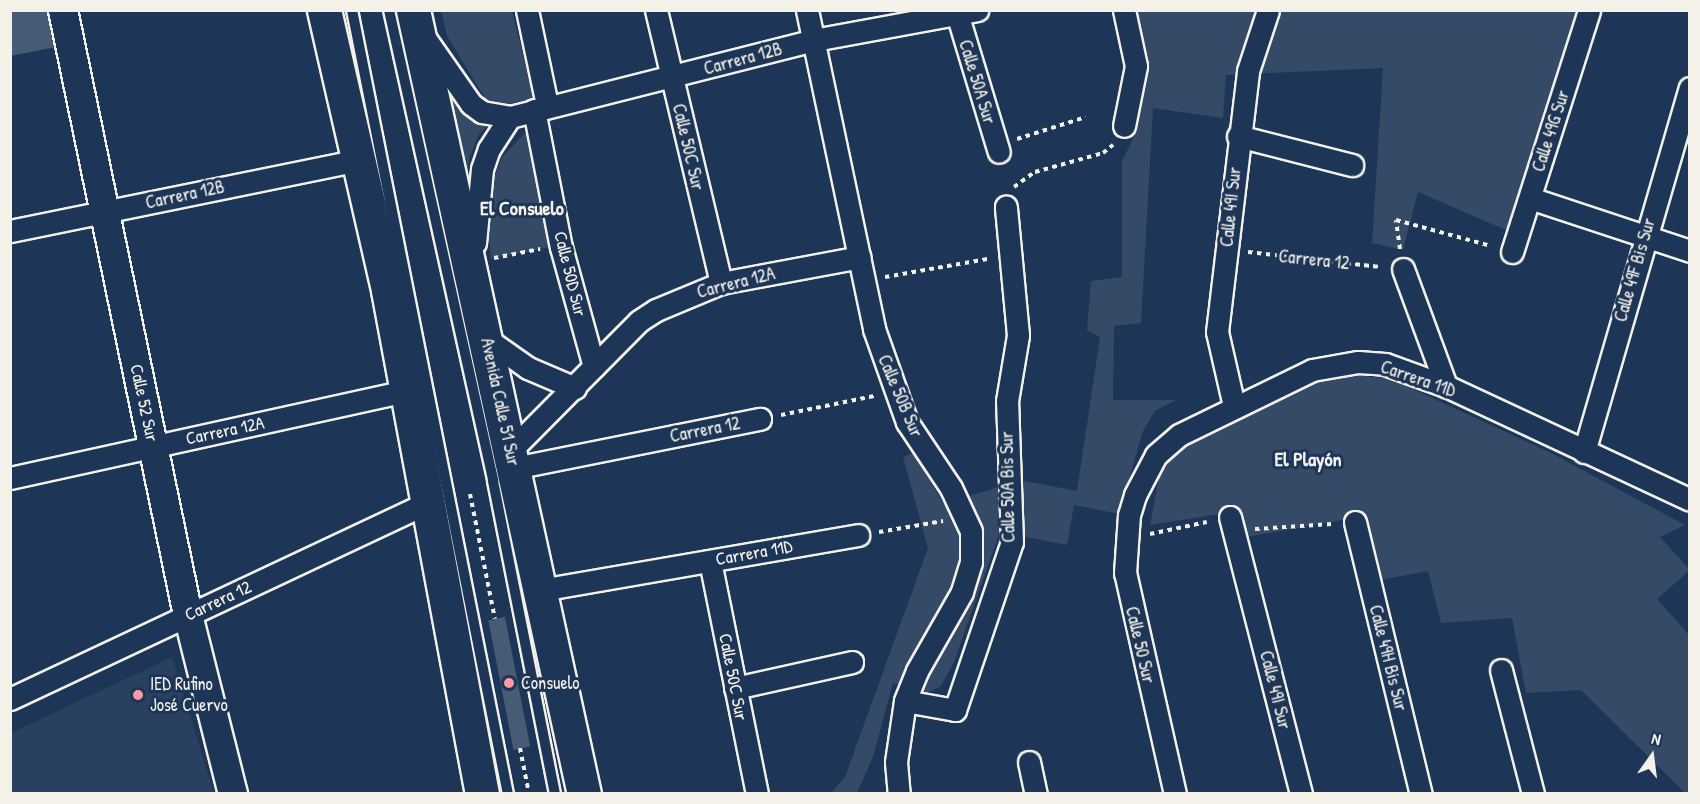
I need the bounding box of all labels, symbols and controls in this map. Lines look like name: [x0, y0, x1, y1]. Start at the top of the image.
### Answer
street label: Calle 50A Sur: [954, 37, 1000, 127]
street label: Carrera 12B: [701, 38, 785, 80]
street label: Calle 49G Sur: [1528, 87, 1574, 175]
street label: Calle 50C Sur: [668, 102, 708, 192]
street label: Calle 49I Sur: [1216, 166, 1246, 248]
street label: Carrera 12B: [144, 176, 226, 214]
district label: El Consuelo: [480, 195, 564, 219]
street label: Calle 49F Bis Sur: [1610, 216, 1660, 324]
street label: Calle 50D Sur: [549, 229, 591, 319]
street label: Carrera 12: [1278, 246, 1350, 274]
street label: Carrera 12A: [695, 263, 777, 303]
street label: Avenida Calle 51 Sur: [476, 336, 524, 468]
street label: Calle 50B Sur: [873, 352, 927, 440]
street label: Carrera 11D: [1378, 356, 1458, 402]
street label: Calle 52 Sur: [125, 362, 163, 444]
street label: Carrera 12A: [184, 412, 266, 450]
street label: Carrera 12: [668, 413, 742, 447]
street label: Calle 50A Bis Sur: [996, 431, 1020, 543]
district label: El Playón: [1274, 446, 1342, 470]
street label: Carrera 11D: [714, 536, 794, 570]
street label: Carrera 12: [181, 576, 255, 626]
street label: Calle 49H Bis Sur: [1364, 603, 1412, 713]
street label: Calle 50 Sur: [1121, 604, 1159, 686]
street label: Calle 50C Sur: [714, 632, 752, 722]
street label: Calle 49I Sur: [1255, 649, 1295, 731]
place label: Consuelo: [521, 672, 580, 694]
place label: IED Rufino José Cuervo: [150, 674, 228, 716]
marker: Consuelo: [502, 676, 516, 690]
marker: IED Rufino José Cuervo: [131, 688, 145, 702]
north arrow: [1622, 726, 1682, 786]
text: N: [1650, 727, 1663, 750]

